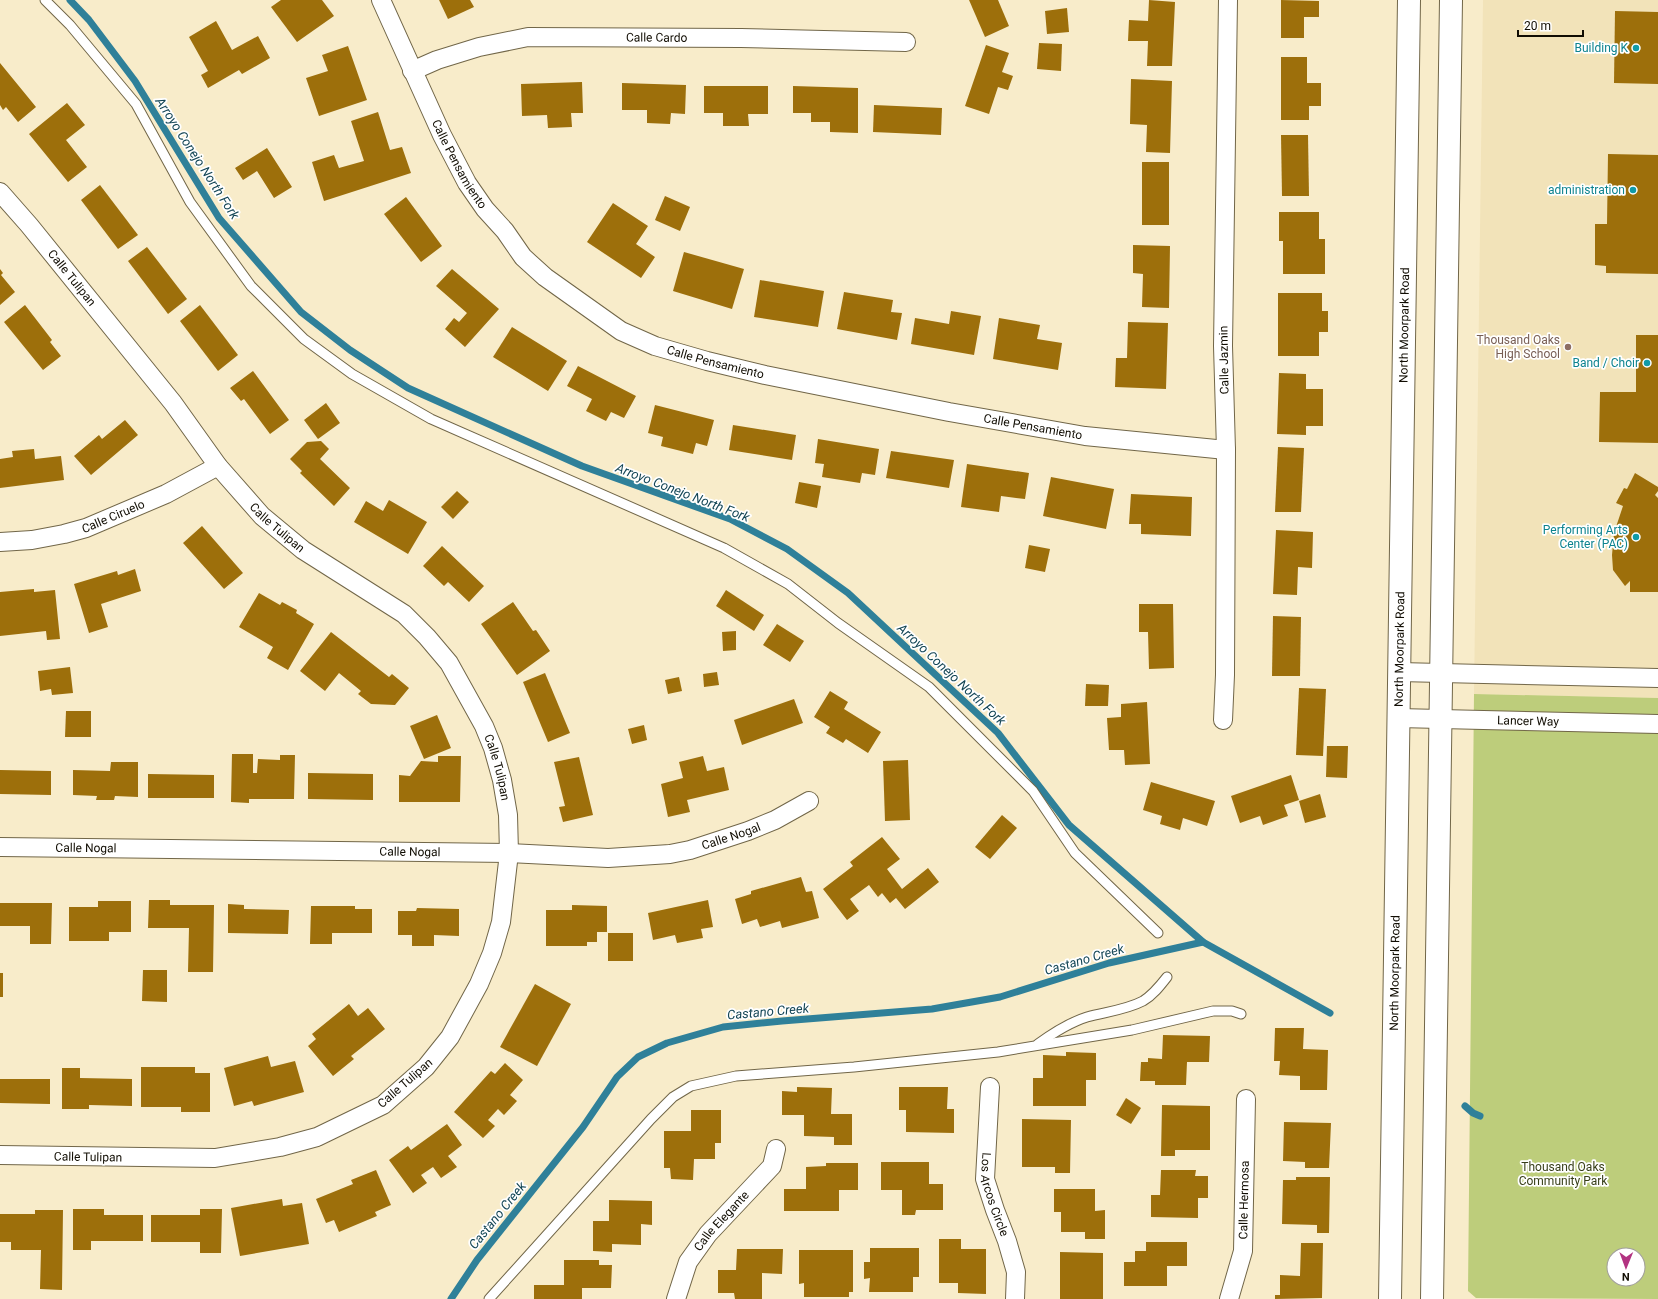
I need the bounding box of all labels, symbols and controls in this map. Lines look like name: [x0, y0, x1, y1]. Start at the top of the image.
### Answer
scale bar: [1518, 12, 1583, 38]
text: 20 m: [1524, 19, 1551, 33]
street label: Calle Cardo: [626, 30, 688, 45]
place label: Building K: [1575, 41, 1628, 55]
marker: Building K: [1631, 43, 1641, 53]
water label: Arroyo Conejo North Fork: [152, 94, 243, 222]
street label: Calle Pensamiento: [429, 117, 490, 212]
place label: administration: [1548, 183, 1625, 197]
marker: administration: [1628, 185, 1638, 195]
street label: Calle Tulipan: [45, 247, 99, 309]
street label: North Moorpark Road: [1396, 267, 1412, 383]
street label: Calle Jazmin: [1216, 326, 1232, 394]
place label: Thousand Oaks High School: [1477, 333, 1560, 361]
marker: Thousand Oaks High School: [1563, 342, 1573, 352]
street label: Calle Pensamiento: [665, 343, 766, 382]
place label: Band / Choir: [1572, 356, 1639, 370]
marker: Band / Choir: [1642, 358, 1652, 368]
street label: Calle Pensamiento: [982, 411, 1083, 442]
water label: Arroyo Conejo North Fork: [613, 460, 752, 525]
street label: Calle Ciruelo: [80, 497, 147, 536]
street label: Calle Tulipan: [247, 500, 307, 555]
place label: Performing Arts Center (PAC): [1543, 523, 1628, 551]
marker: Performing Arts Center (PAC): [1631, 532, 1641, 542]
street label: North Moorpark Road: [1392, 591, 1407, 707]
water label: Arroyo Conejo North Fork: [894, 620, 1009, 729]
street label: Lancer Way: [1497, 713, 1559, 729]
street label: Calle Tulipan: [481, 732, 512, 802]
street label: Calle Nogal: [700, 820, 763, 853]
street label: Calle Nogal: [55, 841, 117, 855]
street label: Calle Nogal: [379, 844, 441, 859]
street label: North Moorpark Road: [1387, 915, 1403, 1031]
water label: Castano Creek: [1043, 941, 1126, 978]
water label: Castano Creek: [727, 1000, 810, 1023]
street label: Calle Tulipan: [375, 1055, 435, 1111]
street label: Calle Tulipan: [54, 1149, 122, 1165]
street label: Los Arcos Circle: [978, 1152, 1012, 1238]
park label: Thousand Oaks Community Park: [1519, 1160, 1608, 1188]
street label: Calle Hermosa: [1236, 1161, 1252, 1239]
water label: Castano Creek: [466, 1178, 529, 1252]
street label: Calle Elegante: [691, 1188, 752, 1254]
north arrow: [1606, 1247, 1646, 1287]
text: N: [1622, 1270, 1630, 1283]

